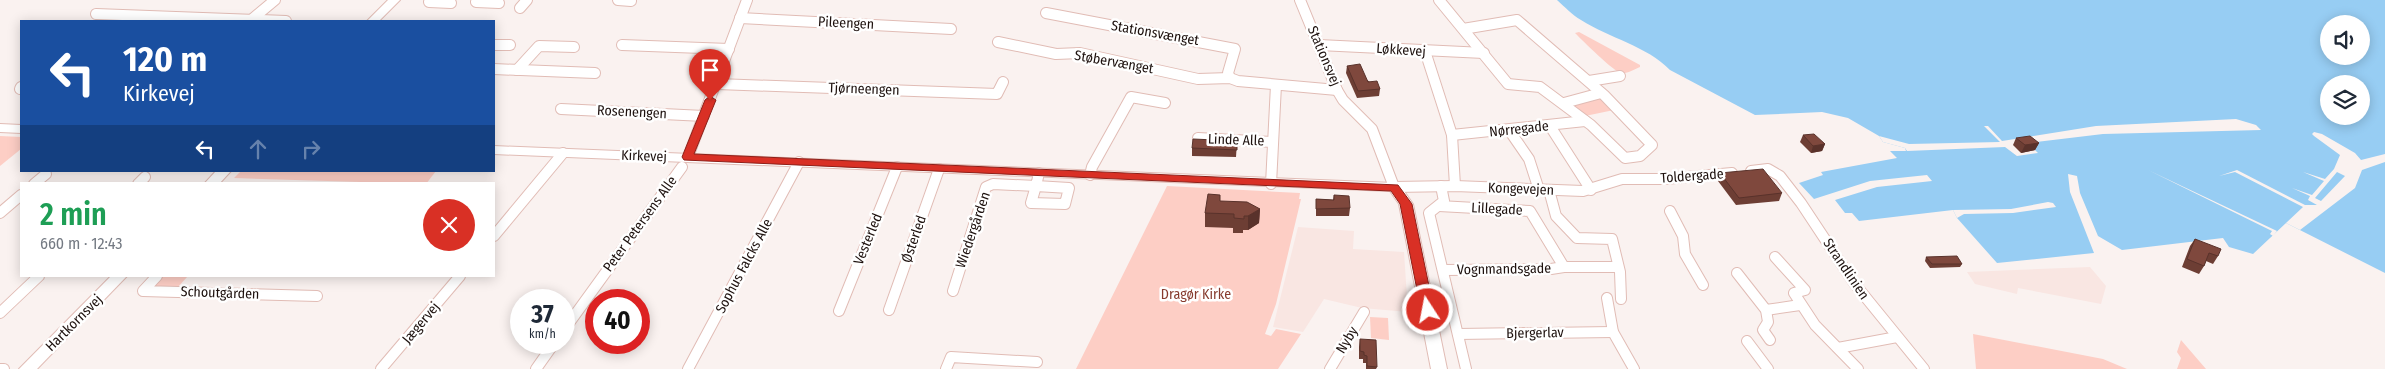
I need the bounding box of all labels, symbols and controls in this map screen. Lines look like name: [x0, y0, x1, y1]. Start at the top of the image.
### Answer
street label: Pileengen: [817, 13, 875, 33]
map controls: [2320, 15, 2370, 125]
button: sound: [2320, 15, 2370, 65]
street label: Stationsvænget: [1110, 17, 1201, 49]
street label: Stationsvej: [1304, 23, 1344, 89]
text: 120 m: [123, 38, 207, 80]
icon: left: [40, 40, 105, 105]
street label: Løkkevej: [1376, 40, 1426, 60]
street label: Støbervænget: [1073, 47, 1155, 77]
pin: [689, 49, 731, 100]
icon: arrive: [696, 56, 724, 84]
button: layers: [2320, 75, 2370, 125]
street label: Tjørneengen: [828, 79, 900, 99]
text: Kirkevej: [123, 80, 195, 107]
street label: Rosenengen: [597, 102, 667, 122]
street label: Nørregade: [1488, 117, 1550, 141]
street label: Linde Alle: [1208, 131, 1265, 149]
icon: left: [191, 135, 219, 163]
icon: ahead: [244, 135, 272, 163]
icon: right: [297, 135, 325, 163]
street label: Kirkevej: [621, 147, 667, 165]
street label: Toldergade: [1660, 165, 1724, 187]
street label: Peter Petersens Alle: [600, 173, 680, 275]
street label: Kongevejen: [1488, 179, 1554, 199]
street label: Wiedergården: [952, 190, 994, 270]
text: 2 min: [40, 197, 107, 233]
button: close: [423, 199, 475, 251]
street label: Lillegade: [1471, 199, 1523, 219]
street label: Vesterled: [850, 211, 886, 267]
street label: Østerled: [898, 213, 930, 265]
street label: Sophus Falcks Alle: [712, 216, 776, 316]
text: 660 m · 12:43: [40, 234, 123, 253]
street label: Strandlinien: [1819, 235, 1873, 303]
street label: Vognmandsgade: [1457, 260, 1551, 278]
street label: Schoutgården: [180, 283, 260, 303]
position arrow: [1401, 283, 1453, 335]
park label: Dragør Kirke: [1161, 286, 1231, 303]
speed limit sign: 40: [585, 289, 650, 354]
street label: Hartkornsvej: [42, 291, 106, 355]
street label: Jægervej: [399, 299, 443, 347]
text: 37: [531, 300, 554, 330]
street label: Nyby: [1332, 323, 1362, 357]
street label: Bjergerlav: [1506, 324, 1565, 342]
text: km/h: [529, 327, 556, 341]

